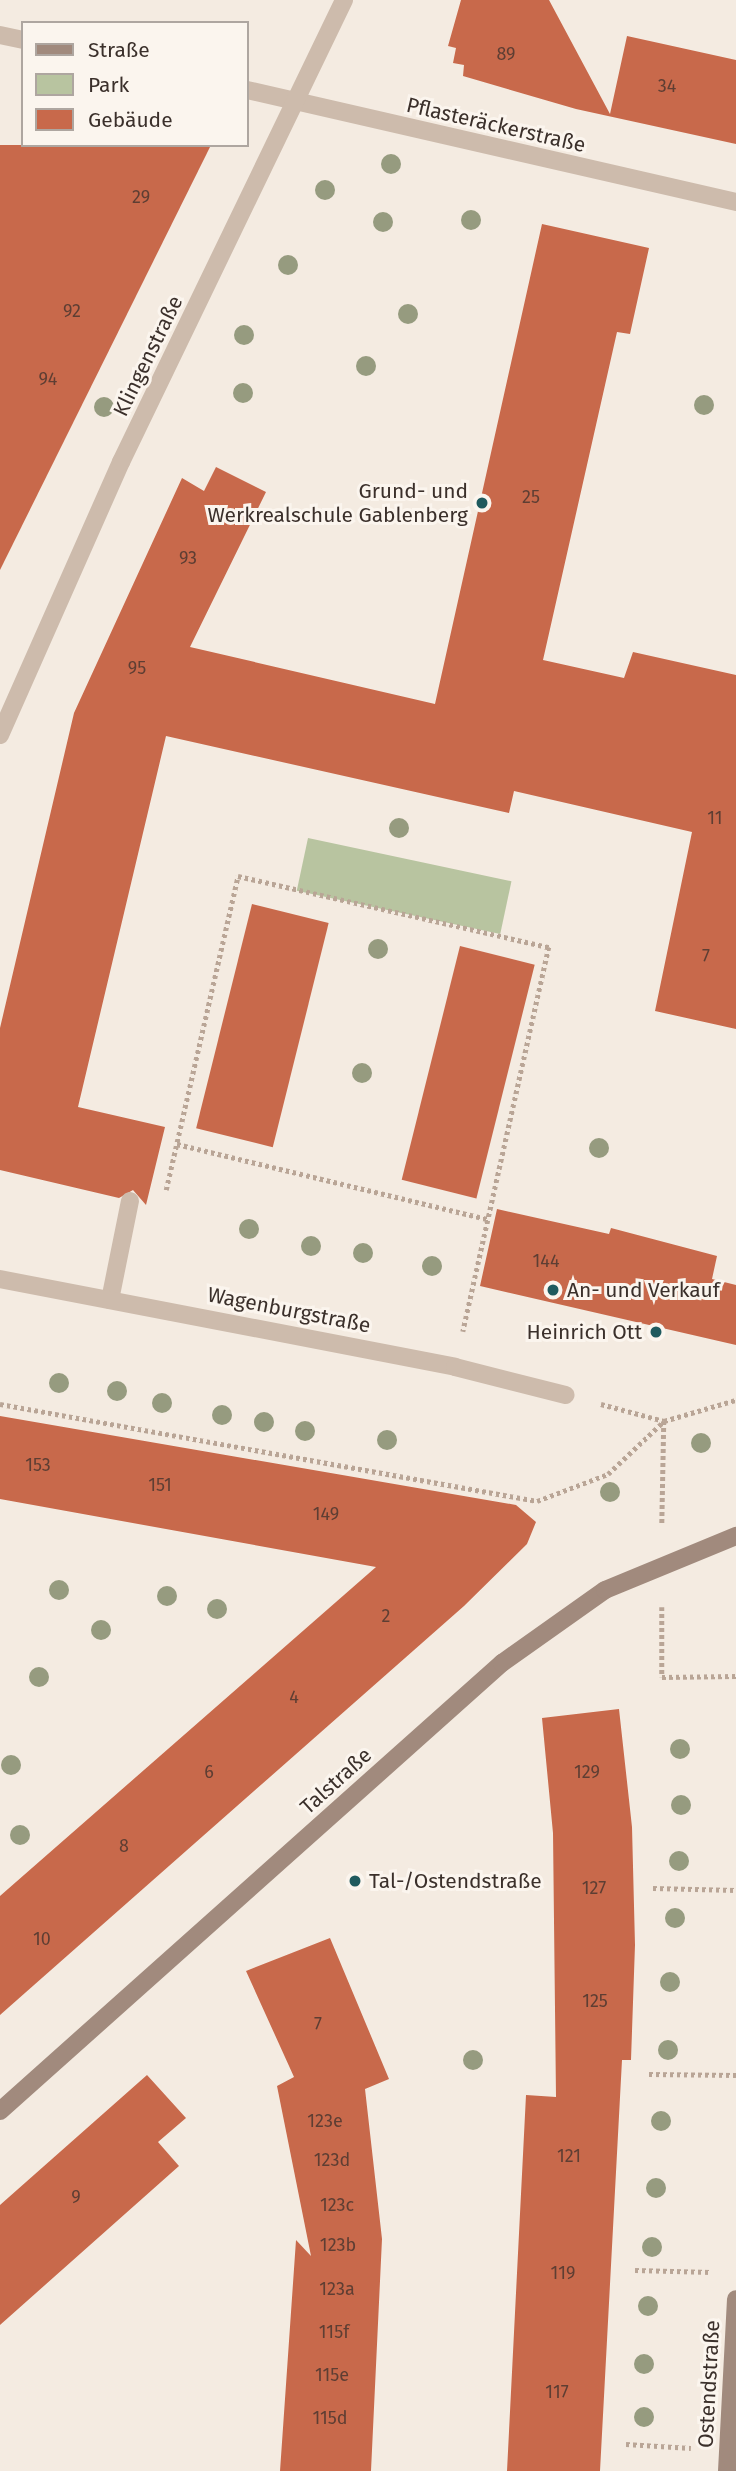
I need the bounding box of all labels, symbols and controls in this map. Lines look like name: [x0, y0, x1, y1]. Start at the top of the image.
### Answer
legend: [21, 21, 248, 147]
text: Straße: [88, 37, 150, 63]
house number: 89: [496, 43, 516, 65]
text: Park: [88, 72, 129, 98]
house number: 34: [658, 75, 676, 97]
street label: Pflasteräckerstraße: [404, 92, 588, 158]
text: Gebäude: [88, 107, 173, 133]
house number: 29: [132, 186, 150, 208]
street label: Klingenstraße: [108, 292, 188, 420]
house number: 92: [63, 300, 81, 322]
house number: 94: [39, 368, 57, 390]
place label: Grund- und Werkrealschule Gablenberg: [207, 478, 468, 528]
house number: 25: [522, 486, 540, 508]
marker: Grund- und Werkrealschule Gablenberg: [474, 495, 490, 511]
house number: 93: [179, 547, 197, 569]
house number: 95: [128, 657, 146, 679]
house number: 11: [707, 807, 723, 829]
house number: 7: [702, 945, 710, 967]
house number: 144: [533, 1250, 559, 1272]
place label: An- und Verkauf: [567, 1277, 720, 1303]
street label: Wagenburgstraße: [205, 1282, 373, 1338]
marker: An- und Verkauf: [545, 1282, 561, 1298]
place label: Heinrich Ott: [526, 1319, 642, 1345]
marker: Heinrich Ott: [648, 1324, 664, 1340]
house number: 153: [25, 1454, 51, 1476]
house number: 151: [148, 1474, 172, 1496]
house number: 149: [313, 1503, 339, 1525]
house number: 2: [382, 1605, 390, 1627]
house number: 4: [289, 1686, 299, 1708]
street label: Talstraße: [295, 1742, 377, 1820]
house number: 6: [204, 1761, 214, 1783]
house number: 129: [574, 1761, 600, 1783]
house number: 8: [119, 1835, 129, 1857]
place label: Tal-/Ostendstraße: [369, 1868, 542, 1894]
marker: Tal-/Ostendstraße: [347, 1873, 363, 1889]
house number: 127: [582, 1877, 606, 1899]
house number: 10: [33, 1928, 51, 1950]
house number: 125: [582, 1990, 608, 2012]
house number: 7: [314, 2013, 322, 2035]
house number: 123e: [307, 2110, 343, 2132]
house number: 121: [557, 2145, 581, 2167]
house number: 123d: [314, 2149, 350, 2171]
house number: 9: [71, 2186, 81, 2208]
house number: 123c: [320, 2194, 354, 2216]
house number: 123b: [320, 2234, 356, 2256]
house number: 119: [551, 2262, 575, 2284]
house number: 123a: [319, 2278, 355, 2300]
street label: Ostendstraße: [693, 2319, 725, 2449]
house number: 115f: [319, 2321, 349, 2343]
house number: 115e: [315, 2364, 349, 2386]
house number: 117: [545, 2381, 569, 2403]
house number: 115d: [312, 2407, 348, 2429]

